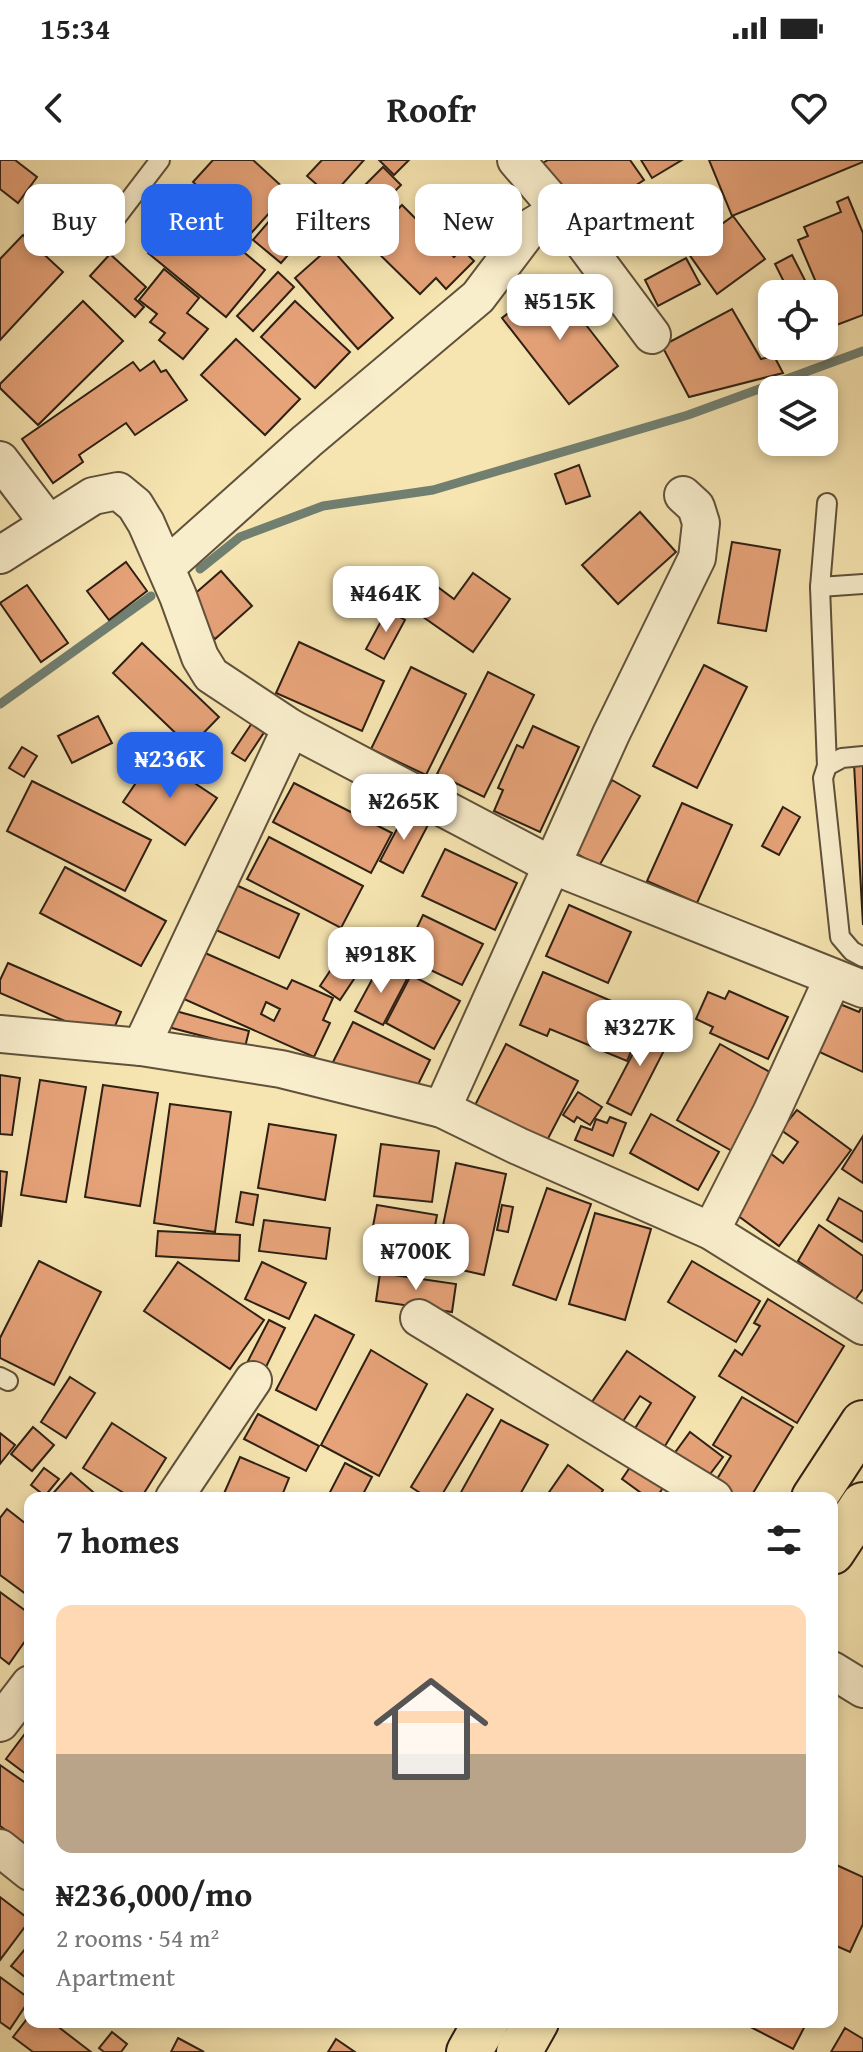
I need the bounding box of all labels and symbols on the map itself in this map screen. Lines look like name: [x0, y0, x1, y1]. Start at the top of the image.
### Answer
pin: ₦515K: [504, 274, 616, 342]
pin: ₦464K: [330, 566, 442, 634]
pin: ₦236K: [114, 732, 226, 800]
pin: ₦265K: [348, 774, 460, 842]
pin: ₦918K: [325, 927, 437, 995]
pin: ₦327K: [584, 1000, 696, 1068]
pin: ₦700K: [360, 1224, 472, 1292]

